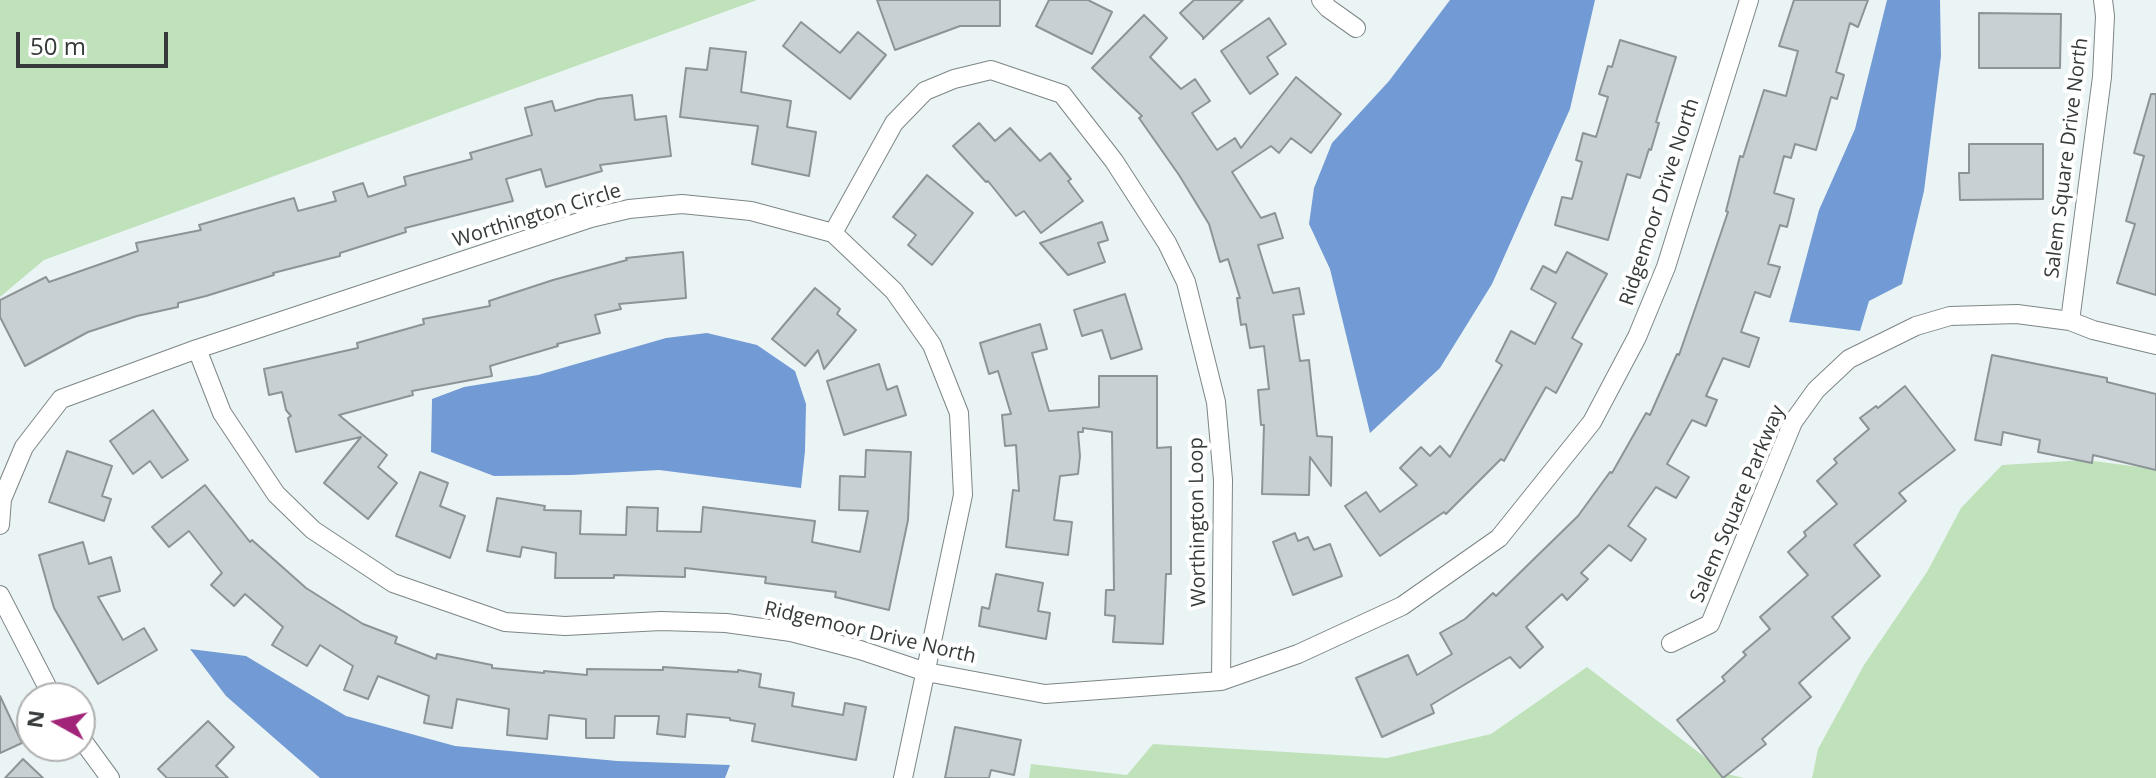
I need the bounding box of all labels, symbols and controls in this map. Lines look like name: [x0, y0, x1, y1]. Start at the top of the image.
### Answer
scale bar: [20, 16, 172, 66]
text: 50 m: [30, 29, 86, 62]
street label: Salem Square Drive North: [2040, 36, 2094, 280]
street label: Ridgemoor Drive North: [1615, 95, 1705, 309]
street label: Worthington Circle: [450, 179, 624, 253]
street label: Salem Square Parkway: [1686, 402, 1790, 606]
street label: Worthington Loop: [1185, 437, 1211, 607]
street label: Ridgemoor Drive North: [762, 597, 978, 669]
north arrow: [16, 682, 96, 762]
text: N: [18, 708, 50, 730]

